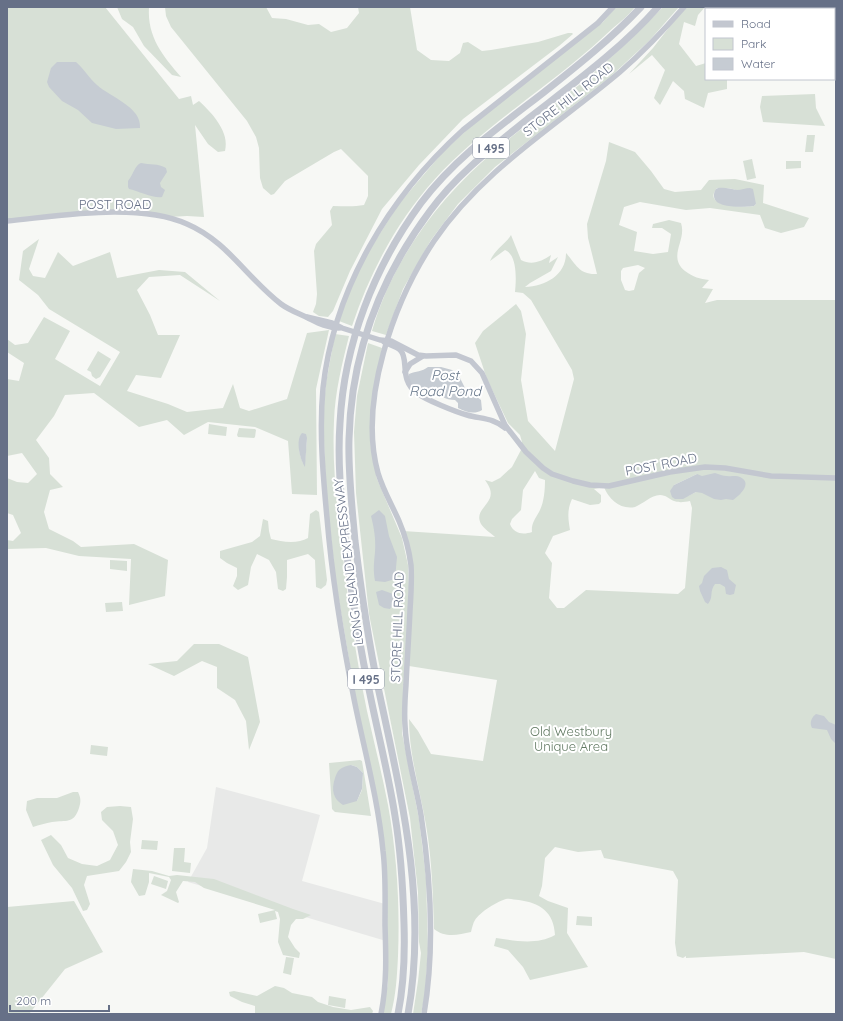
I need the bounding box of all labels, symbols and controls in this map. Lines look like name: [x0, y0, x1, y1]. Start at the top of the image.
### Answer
legend: [705, 8, 835, 80]
text: Road: [741, 16, 771, 31]
text: Park: [741, 36, 766, 51]
text: Water: [741, 56, 776, 71]
street label: STORE HILL ROAD: [519, 59, 617, 139]
road number: I 495: [473, 138, 509, 158]
street label: POST ROAD: [79, 196, 151, 212]
water label: Post Road Pond: [409, 366, 482, 400]
street label: POST ROAD: [624, 449, 698, 479]
street label: LONG ISLAND EXPRESSWAY: [330, 477, 366, 646]
street label: STORE HILL ROAD: [387, 571, 407, 683]
road number: I 495: [348, 669, 384, 689]
park label: Old Westbury Unique Area: [530, 723, 612, 754]
scale bar: [10, 987, 109, 1013]
text: 200 m: [16, 993, 51, 1008]

